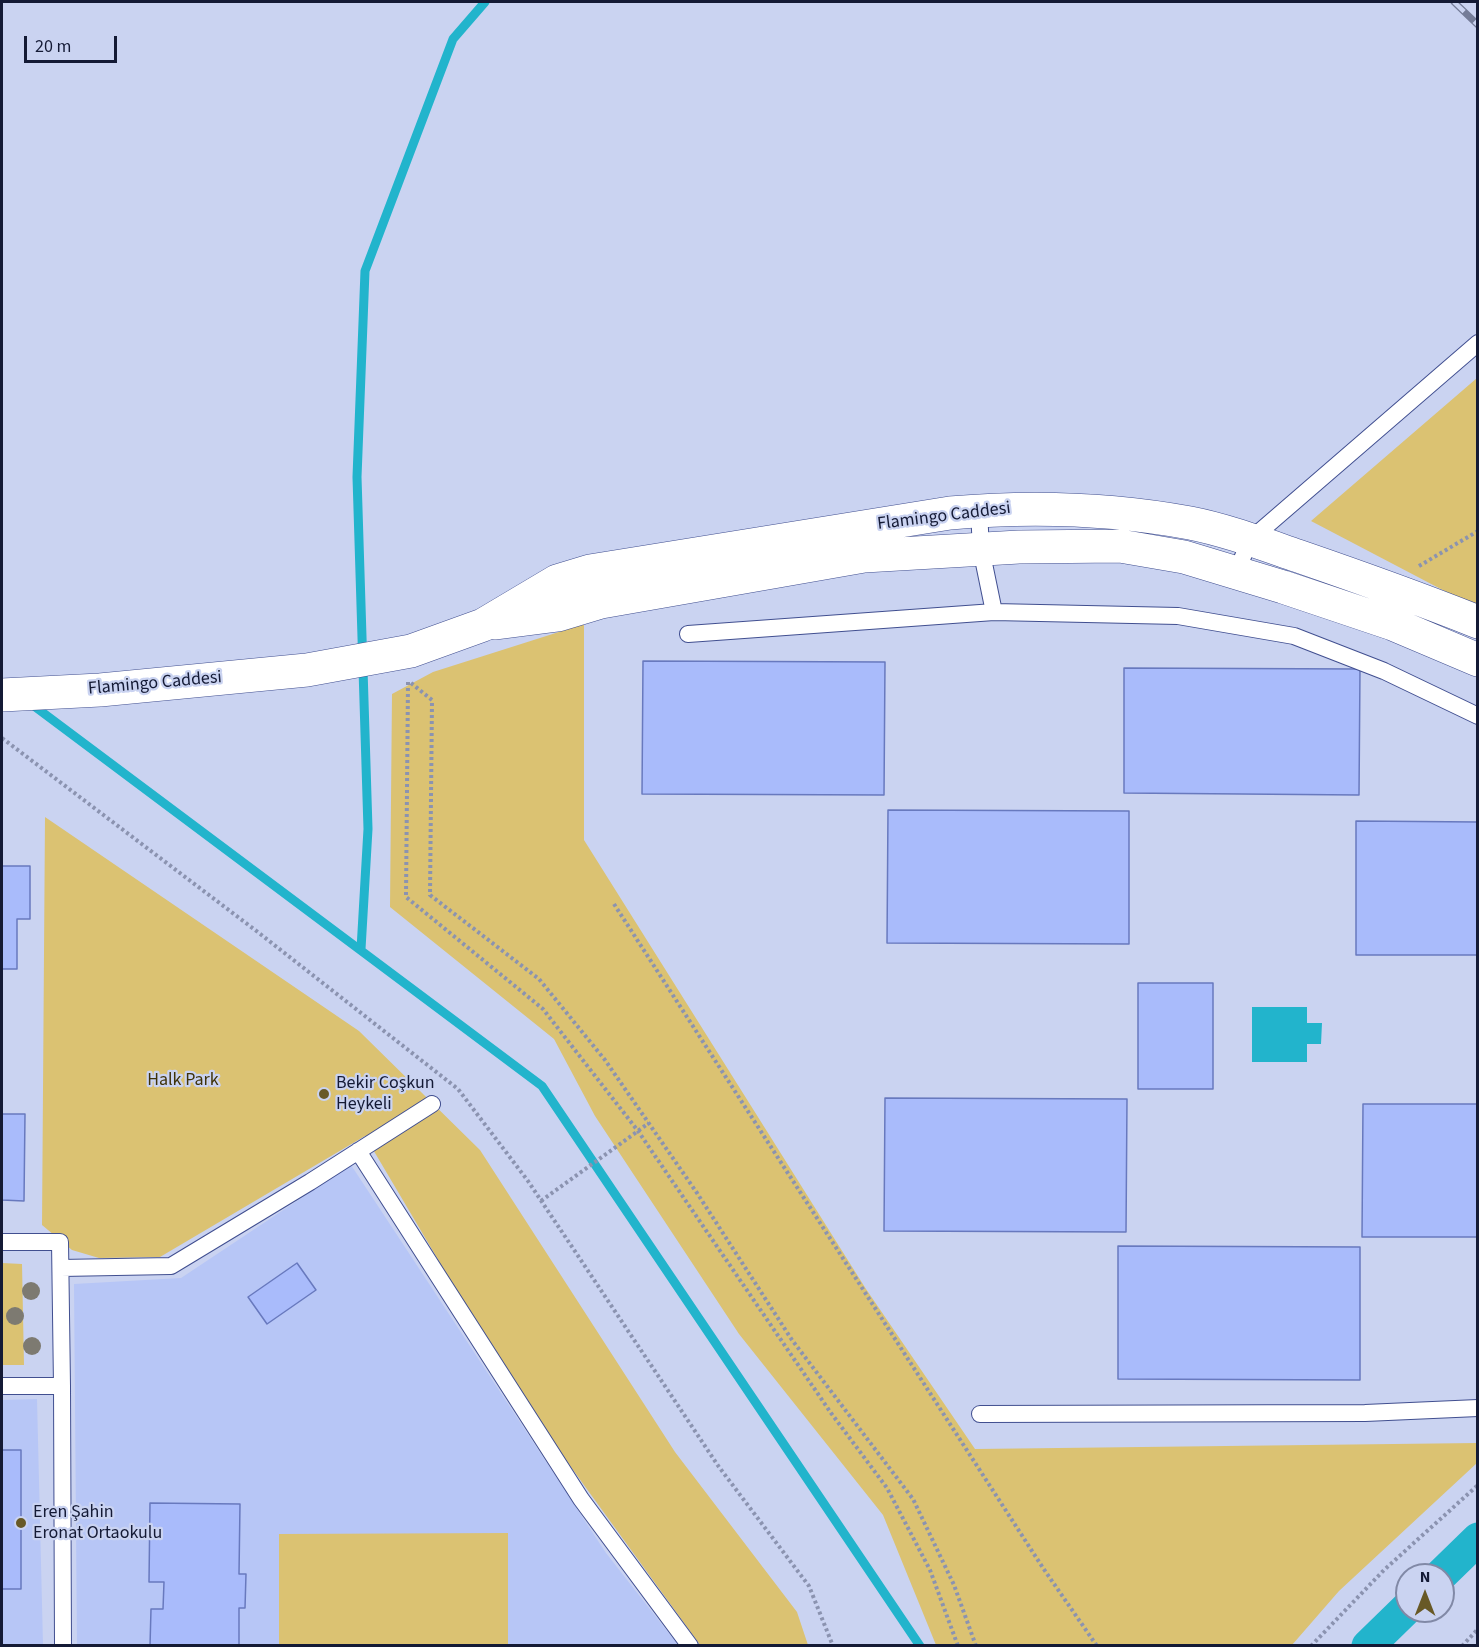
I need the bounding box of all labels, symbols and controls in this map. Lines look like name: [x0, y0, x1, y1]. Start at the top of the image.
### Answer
scale bar: [27, 24, 120, 62]
text: 20 m: [35, 34, 71, 59]
street label: Flamingo Caddesi: [876, 498, 1012, 536]
street label: Flamingo Caddesi: [87, 667, 223, 701]
park label: Halk Park: [147, 1070, 219, 1092]
place label: Bekir Coşkun Heykeli: [336, 1073, 435, 1116]
marker: Bekir Coşkun Heykeli: [317, 1087, 331, 1101]
place label: Eren Şahin Eronat Ortaokulu: [33, 1502, 162, 1544]
marker: Eren Şahin Eronat Ortaokulu: [14, 1516, 28, 1530]
north arrow: [1395, 1563, 1455, 1623]
text: N: [1420, 1566, 1430, 1588]

